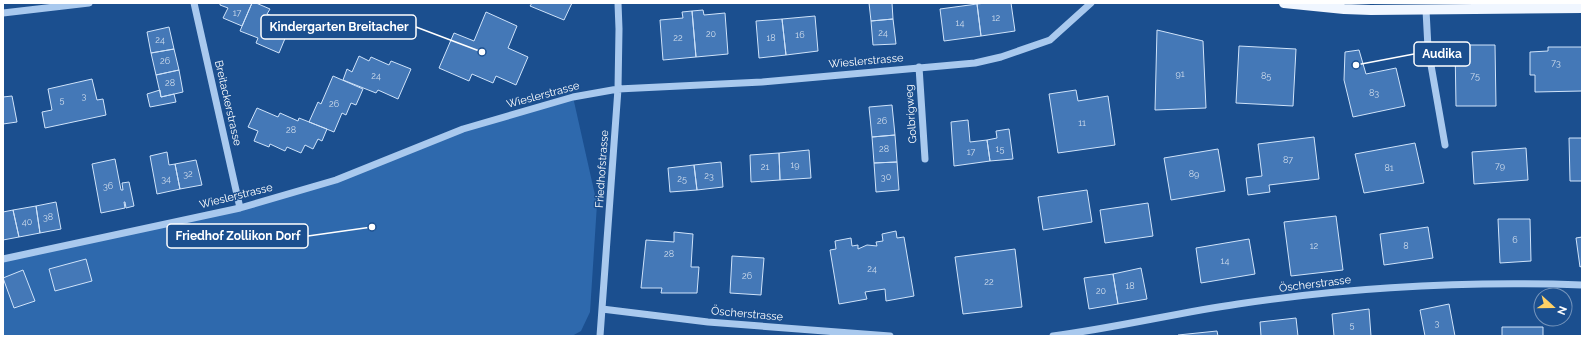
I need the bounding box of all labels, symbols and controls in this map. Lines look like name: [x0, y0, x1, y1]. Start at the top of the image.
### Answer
house number: 17: [233, 8, 241, 18]
house number: 12: [992, 13, 1001, 23]
callout: Kindergarten Breitacher: [261, 15, 416, 39]
house number: 14: [956, 18, 964, 28]
text: Kindergarten Breitacher: [269, 20, 409, 34]
house number: 24: [878, 28, 888, 38]
house number: 20: [706, 29, 717, 39]
house number: 16: [795, 30, 805, 40]
house number: 22: [673, 33, 683, 43]
house number: 18: [766, 33, 776, 43]
house number: 24: [155, 35, 165, 45]
callout: Audika: [1414, 42, 1470, 66]
text: Audika: [1422, 47, 1462, 61]
street label: Wieslerstrasse: [828, 51, 904, 71]
house number: 26: [160, 56, 171, 66]
house number: 73: [1551, 58, 1561, 68]
street label: Breitackerstrasse: [212, 59, 244, 148]
house number: 91: [1175, 69, 1185, 79]
house number: 24: [371, 71, 381, 81]
house number: 85: [1261, 71, 1271, 81]
house number: 75: [1470, 71, 1480, 81]
house number: 28: [165, 78, 175, 88]
street label: Wieslerstrasse: [505, 79, 581, 111]
street label: Golbrigweg: [902, 84, 920, 144]
house number: 83: [1369, 88, 1379, 98]
house number: 3: [82, 91, 87, 101]
house number: 5: [60, 95, 65, 105]
house number: 26: [329, 99, 340, 109]
house number: 26: [877, 116, 888, 126]
house number: 11: [1078, 118, 1086, 128]
house number: 28: [286, 125, 296, 135]
street label: Friedhofstrasse: [593, 129, 611, 208]
house number: 28: [879, 144, 889, 154]
house number: 15: [996, 144, 1004, 154]
house number: 17: [967, 147, 975, 157]
house number: 87: [1283, 155, 1293, 165]
house number: 19: [790, 160, 800, 170]
house number: 79: [1495, 161, 1505, 171]
house number: 21: [761, 162, 769, 172]
house number: 81: [1384, 163, 1394, 173]
house number: 32: [183, 169, 193, 179]
house number: 89: [1189, 169, 1199, 179]
house number: 23: [704, 171, 714, 181]
house number: 30: [881, 172, 892, 182]
house number: 34: [161, 174, 171, 184]
house number: 25: [677, 174, 687, 184]
house number: 36: [103, 181, 114, 191]
street label: Wieslerstrasse: [198, 181, 274, 211]
house number: 38: [43, 212, 53, 222]
house number: 40: [22, 217, 33, 227]
callout: Friedhof Zollikon Dorf: [167, 224, 308, 248]
text: Friedhof Zollikon Dorf: [176, 229, 301, 243]
house number: 6: [1512, 235, 1518, 245]
house number: 12: [1310, 241, 1319, 251]
house number: 8: [1403, 241, 1409, 251]
house number: 28: [664, 249, 674, 259]
house number: 14: [1221, 256, 1229, 266]
house number: 24: [867, 264, 877, 274]
house number: 26: [742, 271, 753, 281]
street label: Öscherstrasse: [1278, 273, 1352, 295]
house number: 22: [984, 277, 994, 287]
house number: 18: [1125, 281, 1135, 291]
house number: 20: [1096, 286, 1107, 296]
north arrow: [1533, 287, 1573, 327]
street label: Öscherstrasse: [710, 304, 784, 324]
text: N: [1554, 304, 1569, 317]
house number: 3: [1435, 318, 1440, 328]
house number: 5: [1350, 320, 1355, 330]

